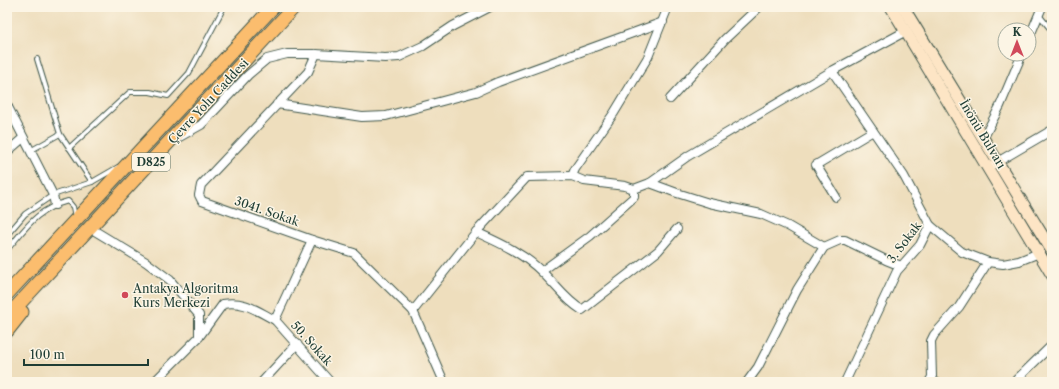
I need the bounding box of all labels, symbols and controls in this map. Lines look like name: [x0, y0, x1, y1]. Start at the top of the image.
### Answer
north arrow: [997, 22, 1037, 62]
text: K: [1013, 25, 1023, 39]
street label: Çevre Yolu Caddesi: [165, 55, 252, 147]
street label: İnönü Bulvarı: [957, 96, 1010, 171]
road number: D825: [132, 153, 170, 171]
street label: 3041. Sokak: [233, 193, 302, 229]
street label: 3. Sokak: [884, 218, 925, 265]
place label: Antakya Algoritma Kurs Merkezi: [132, 281, 239, 310]
marker: Antakya Algoritma Kurs Merkezi: [120, 290, 130, 300]
street label: 50. Sokak: [288, 318, 337, 369]
scale bar: [24, 341, 148, 367]
text: 100 m: [30, 347, 65, 362]

